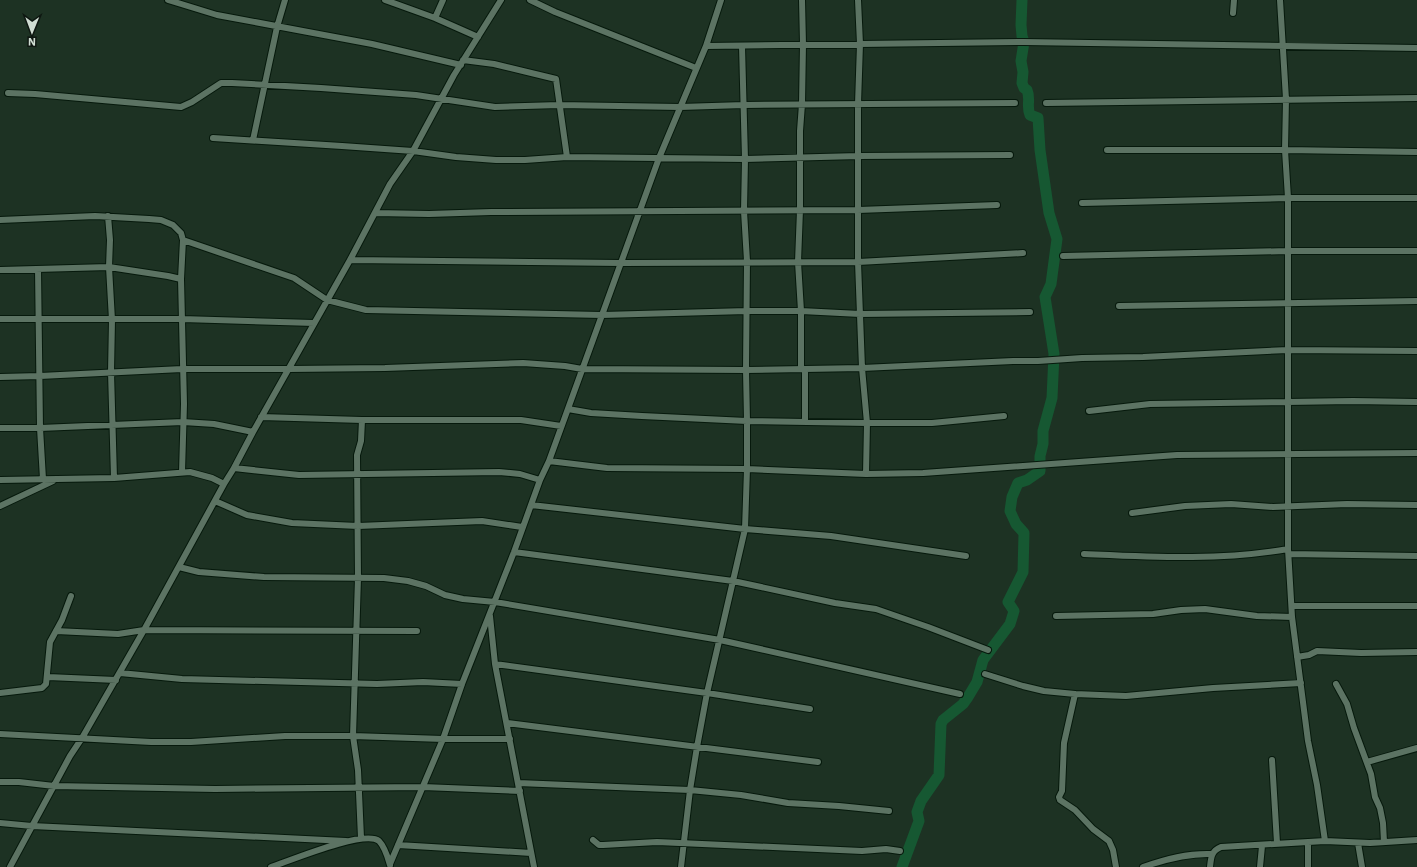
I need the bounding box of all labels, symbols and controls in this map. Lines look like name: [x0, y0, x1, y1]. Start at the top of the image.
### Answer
north arrow: [12, 12, 52, 52]
text: N: [28, 35, 36, 49]

